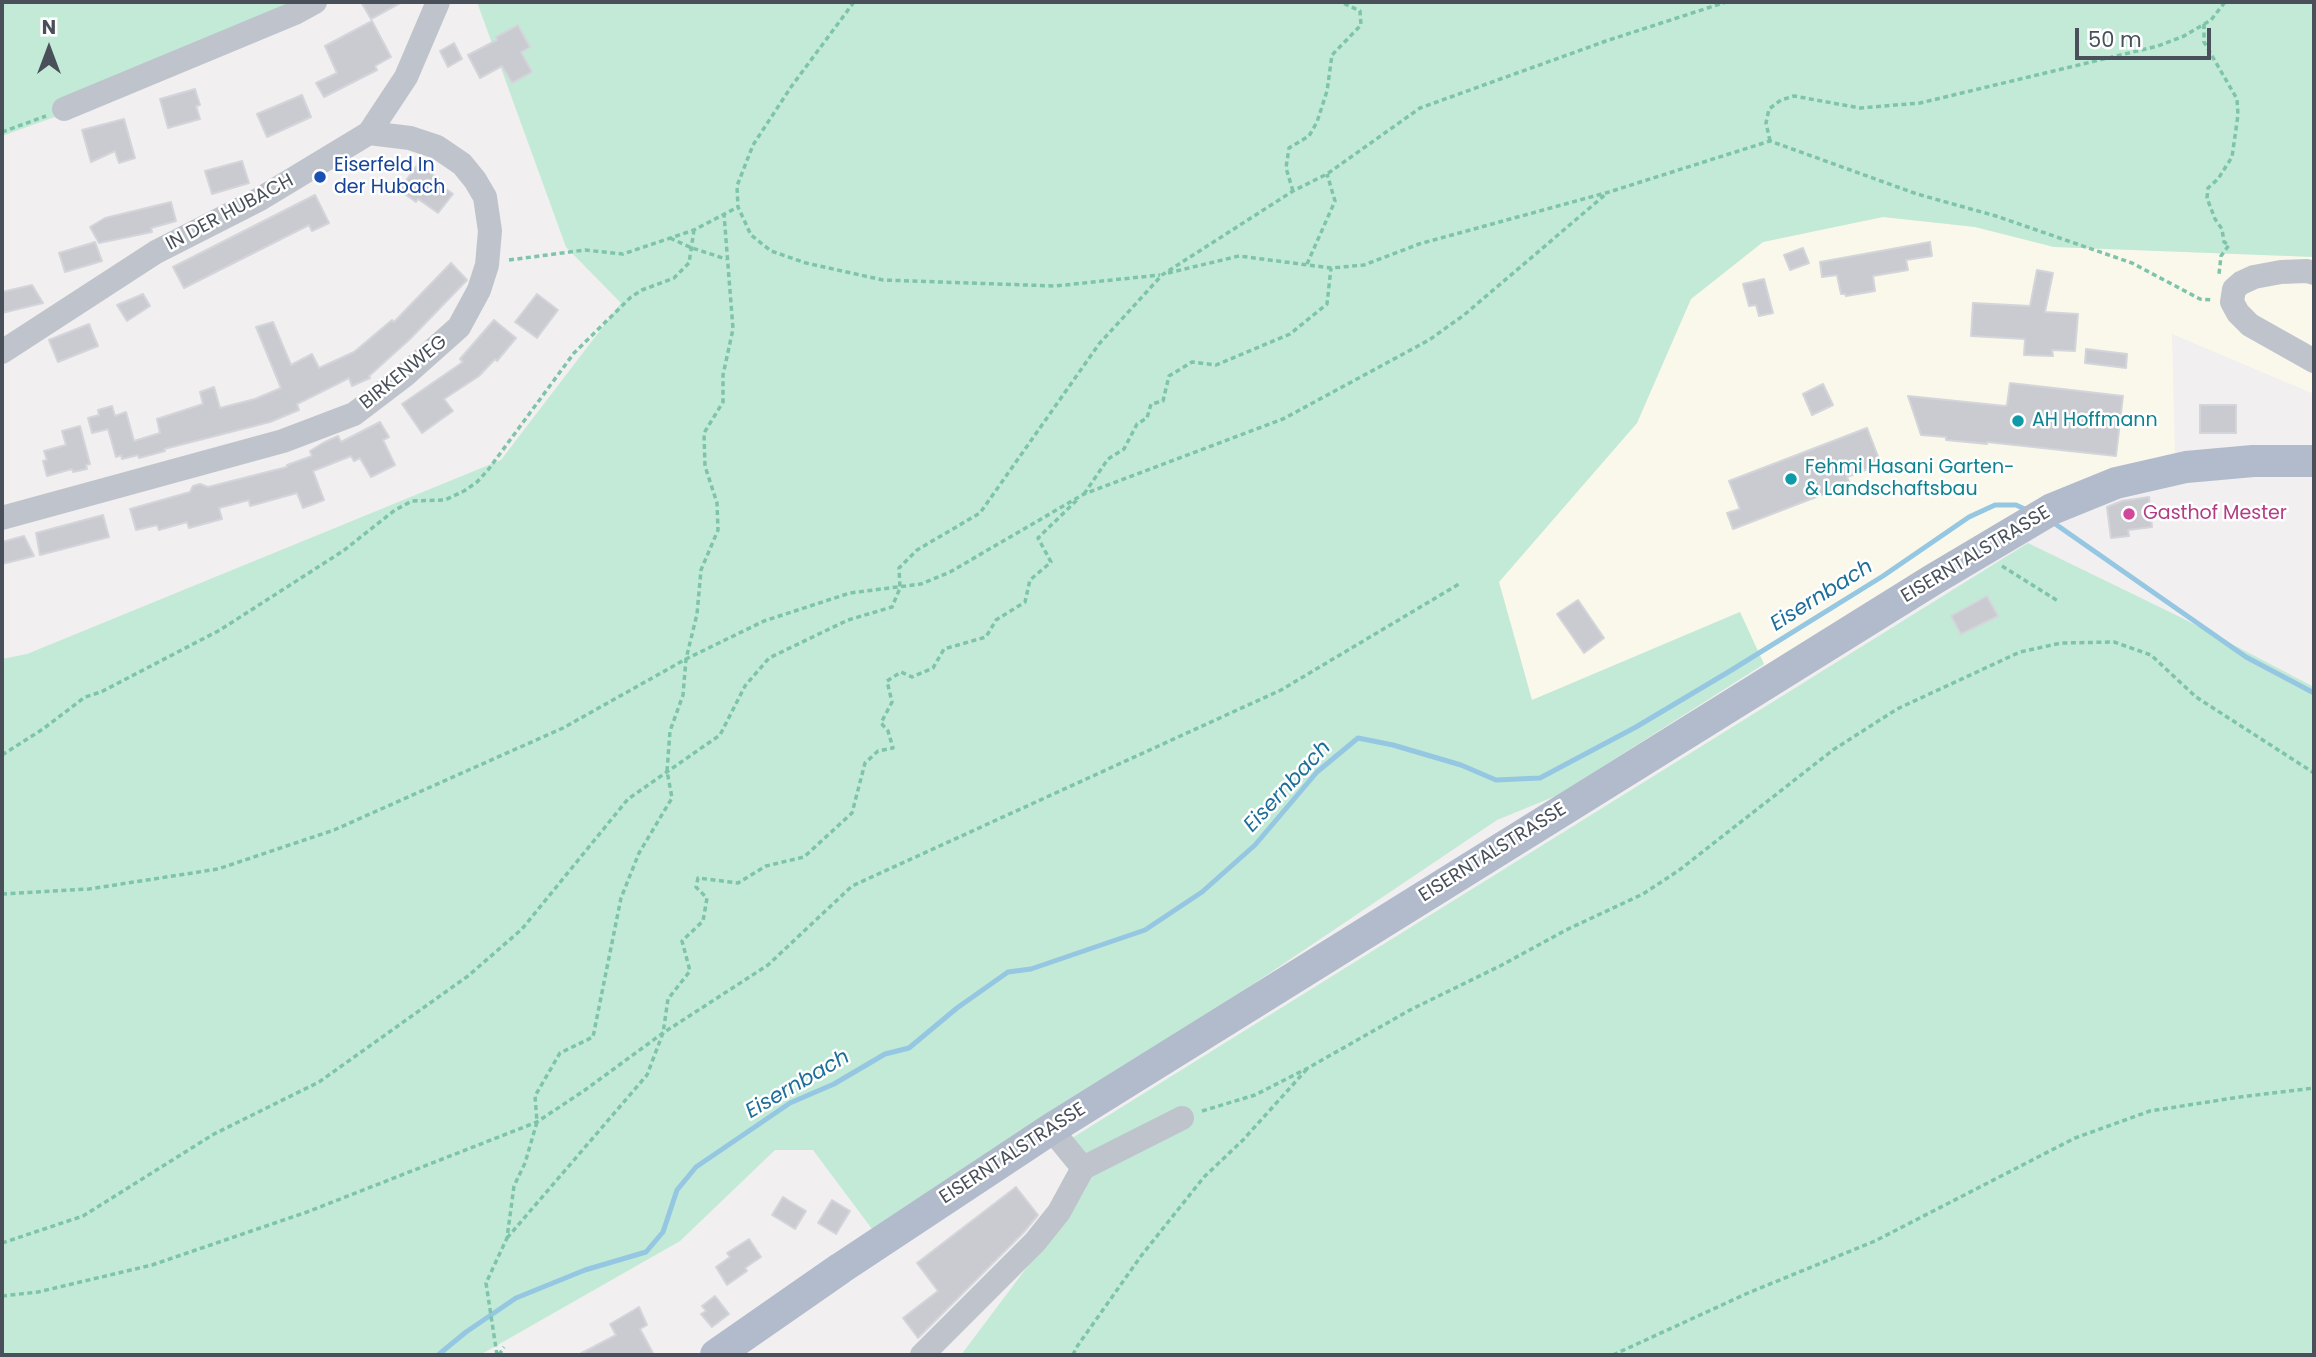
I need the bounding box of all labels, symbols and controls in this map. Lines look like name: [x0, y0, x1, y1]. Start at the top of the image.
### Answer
north arrow: [14, 14, 84, 84]
text: N: [42, 14, 56, 41]
scale bar: [2078, 14, 2214, 58]
text: 50 m: [2088, 25, 2142, 54]
place label: Eiserfeld In der Hubach: [334, 155, 445, 199]
marker: Eiserfeld In der Hubach: [312, 169, 328, 185]
street label: IN DER HUBACH: [162, 170, 298, 256]
street label: BIRKENWEG: [356, 331, 452, 415]
place label: AH Hoffmann: [2032, 410, 2158, 432]
marker: AH Hoffmann: [2010, 413, 2026, 429]
place label: Fehmi Hasani Garten- & Landschaftsbau: [1805, 457, 2015, 501]
marker: Fehmi Hasani Garten- & Landschaftsbau: [1783, 471, 1799, 487]
street label: EISERNTALSTRASSE: [1898, 502, 2054, 608]
place label: Gasthof Mester: [2143, 503, 2287, 525]
marker: Gasthof Mester: [2121, 506, 2137, 522]
water label: Eisernbach: [1766, 555, 1878, 637]
water label: Eisernbach: [1239, 736, 1337, 838]
street label: EISERNTALSTRASSE: [1415, 798, 1571, 908]
water label: Eisernbach: [742, 1045, 854, 1125]
street label: EISERNTALSTRASSE: [936, 1098, 1090, 1210]

